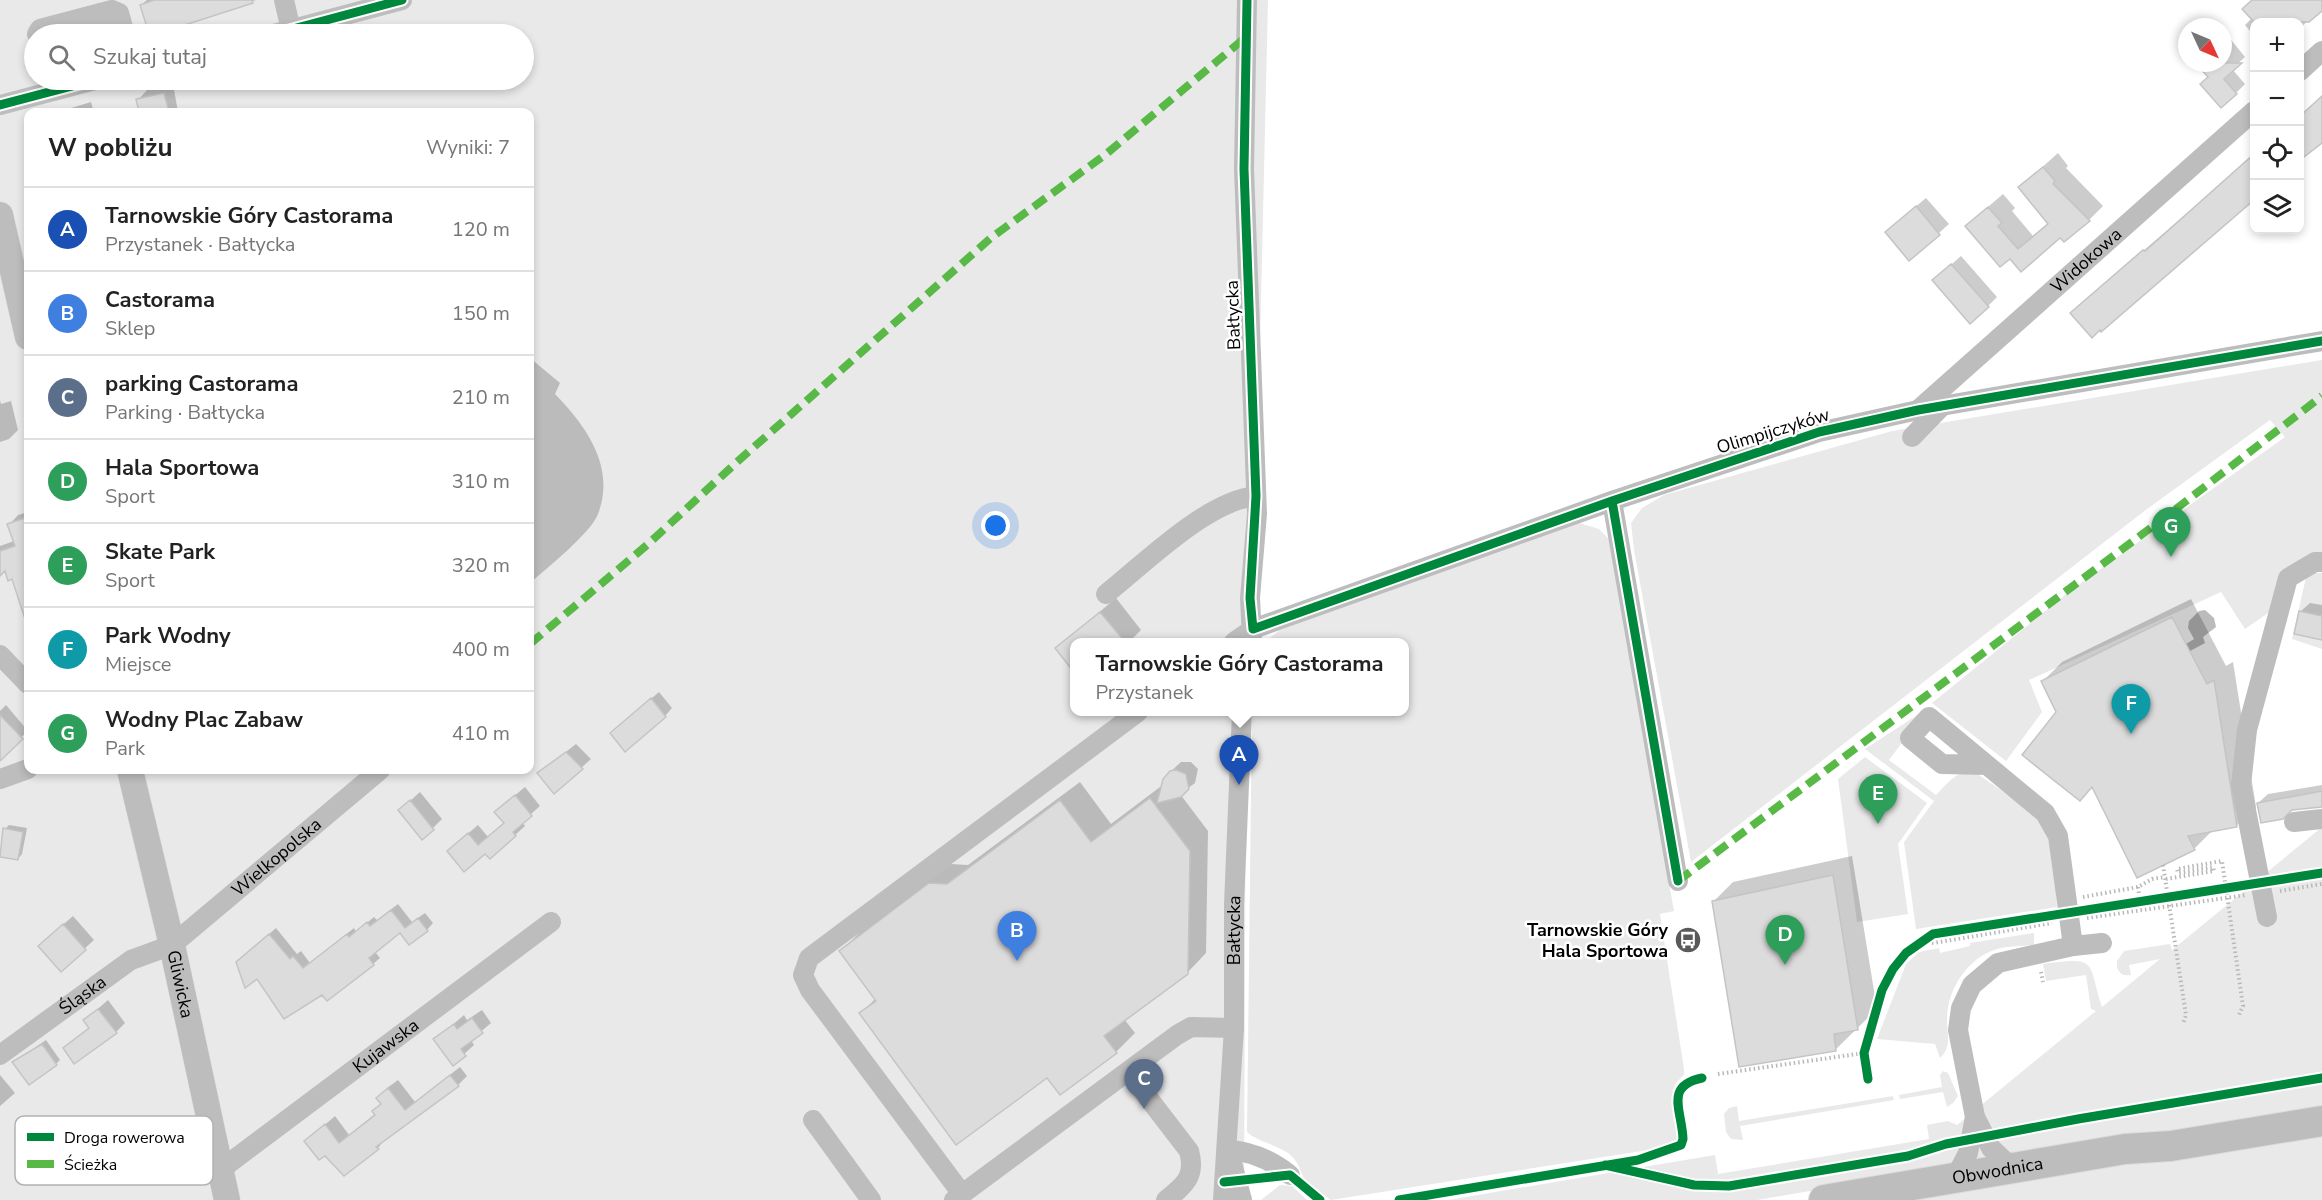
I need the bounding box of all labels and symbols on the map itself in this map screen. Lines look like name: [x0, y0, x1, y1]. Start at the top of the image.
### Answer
north arrow: [2178, 18, 2232, 72]
street label: Widokowa: [2045, 222, 2127, 299]
street label: Bałtycka: [1220, 280, 1246, 350]
street label: Olimpijczyków: [1713, 402, 1833, 460]
pin: G: [2152, 508, 2190, 557]
your location: [981, 511, 1010, 540]
pin: F: [2112, 684, 2150, 734]
pin: A: [1220, 736, 1258, 785]
pin: E: [1858, 774, 1898, 824]
street label: Wielkopolska: [226, 812, 327, 902]
street label: Bałtycka: [1222, 895, 1246, 965]
pin: B: [998, 912, 1036, 961]
pin: D: [1766, 916, 1804, 965]
place label: Tarnowskie Góry Hala Sportowa: [1527, 918, 1669, 963]
bus stop icon: Tarnowskie Góry Hala Sportowa: [1673, 925, 1703, 955]
street label: Gliwicka: [161, 948, 199, 1020]
street label: Śląska: [54, 970, 111, 1020]
street label: Kujawska: [348, 1013, 424, 1079]
pin: C: [1124, 1060, 1164, 1109]
legend: [15, 1116, 213, 1185]
text: Droga rowerowa: [64, 1127, 185, 1149]
street label: Obwodnica: [1950, 1151, 2045, 1190]
text: Ścieżka: [64, 1154, 117, 1176]

